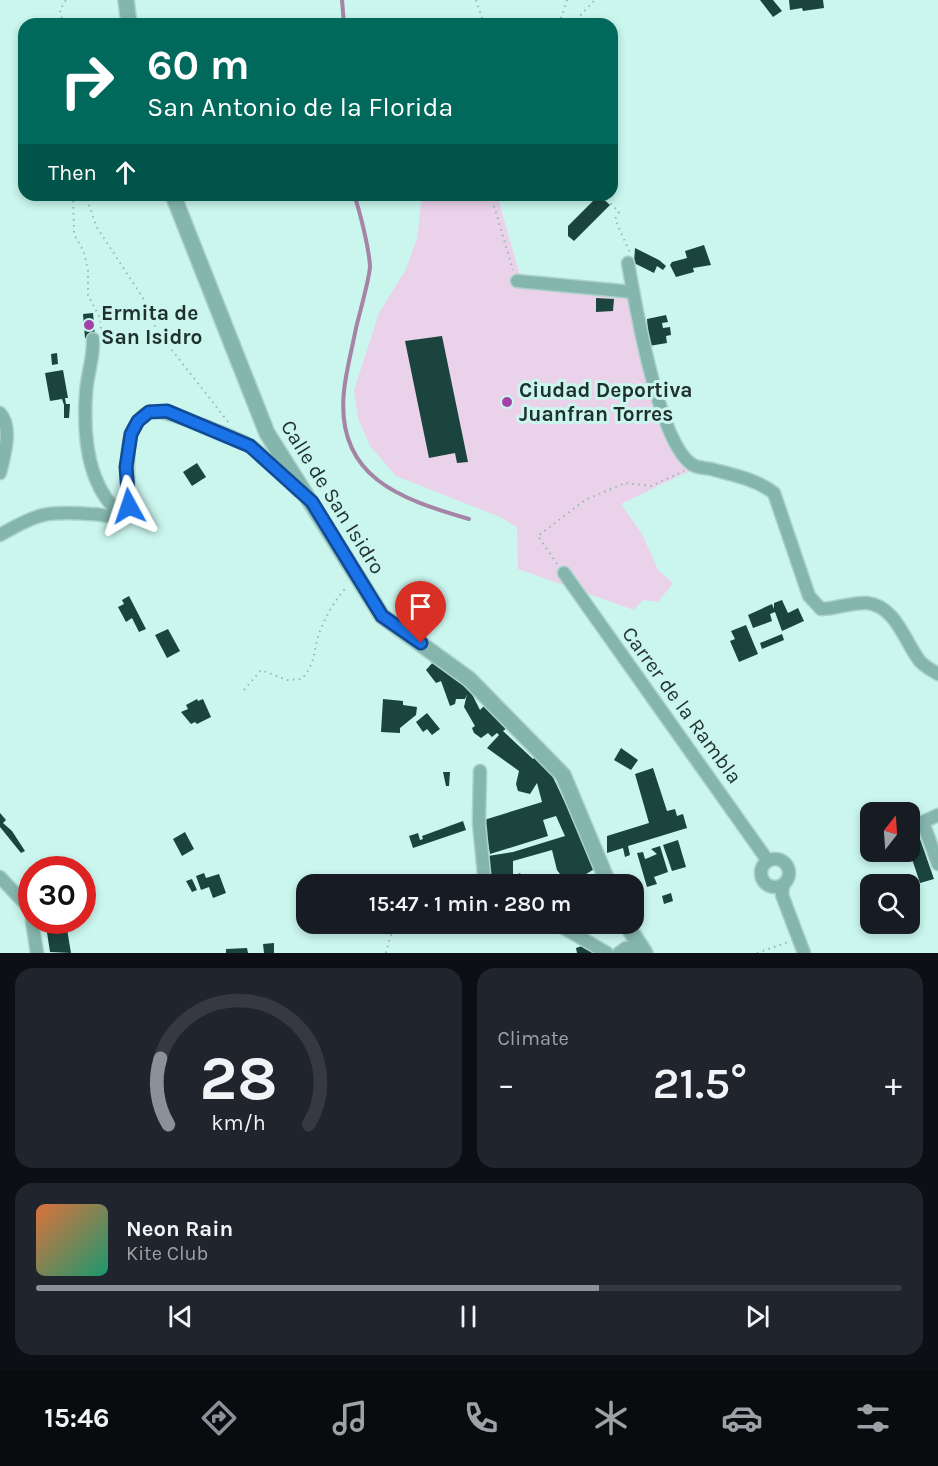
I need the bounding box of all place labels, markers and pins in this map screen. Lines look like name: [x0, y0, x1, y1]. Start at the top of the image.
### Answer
place label: Ermita de San Isidro: [101, 301, 202, 349]
marker: Ermita de San Isidro: [82, 318, 96, 332]
place label: Ciudad Deportiva Juanfran Torres: [519, 378, 693, 426]
marker: Ciudad Deportiva Juanfran Torres: [500, 395, 514, 409]
pin: [395, 581, 446, 643]

